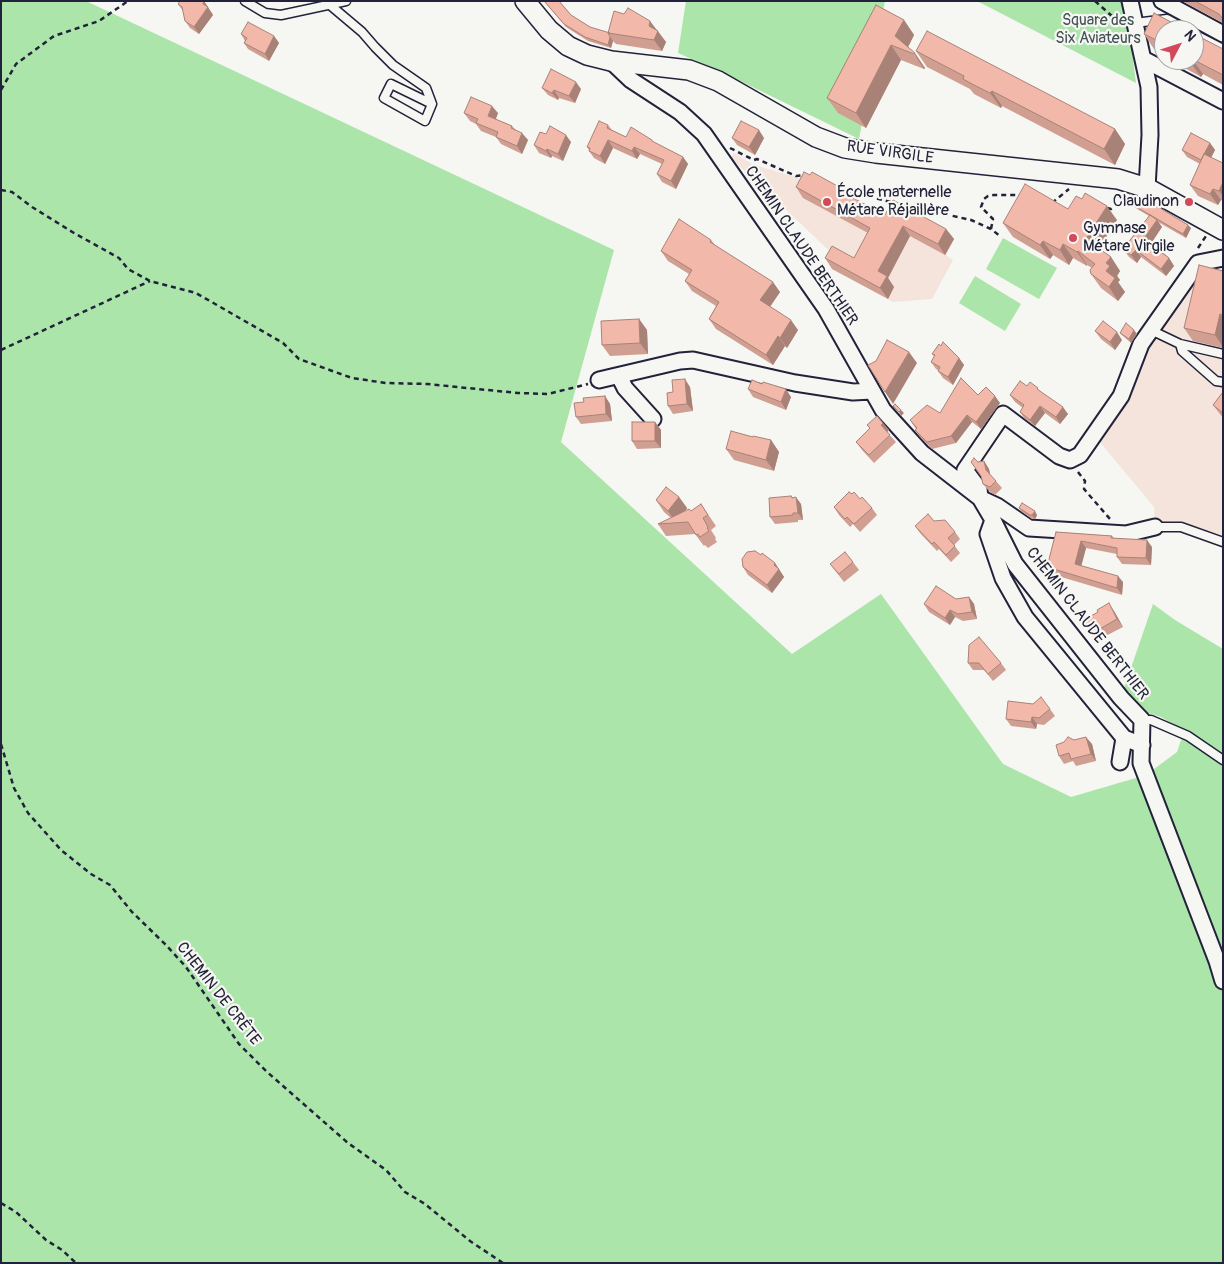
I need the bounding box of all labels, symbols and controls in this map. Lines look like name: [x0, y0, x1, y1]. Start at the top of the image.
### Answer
park label: Square des Six Aviateurs: [1055, 11, 1141, 49]
north arrow: [1154, 20, 1204, 70]
text: N: [1181, 27, 1200, 45]
street label: RUE VIRGILE: [845, 137, 935, 169]
street label: CHEMIN CLAUDE BERTHIER: [740, 163, 862, 329]
place label: École maternelle Métare Réjaillère: [837, 183, 952, 221]
place label: Claudinon: [1113, 192, 1179, 212]
marker: École maternelle Métare Réjaillère: [821, 196, 833, 208]
marker: Claudinon: [1183, 196, 1195, 208]
place label: Gymnase Métare Virgile: [1083, 219, 1174, 257]
marker: Gymnase Métare Virgile: [1067, 232, 1079, 244]
street label: CHEMIN CLAUDE BERTHIER: [1022, 544, 1152, 704]
street label: CHEMIN DE CRÊTE: [172, 939, 264, 1049]

